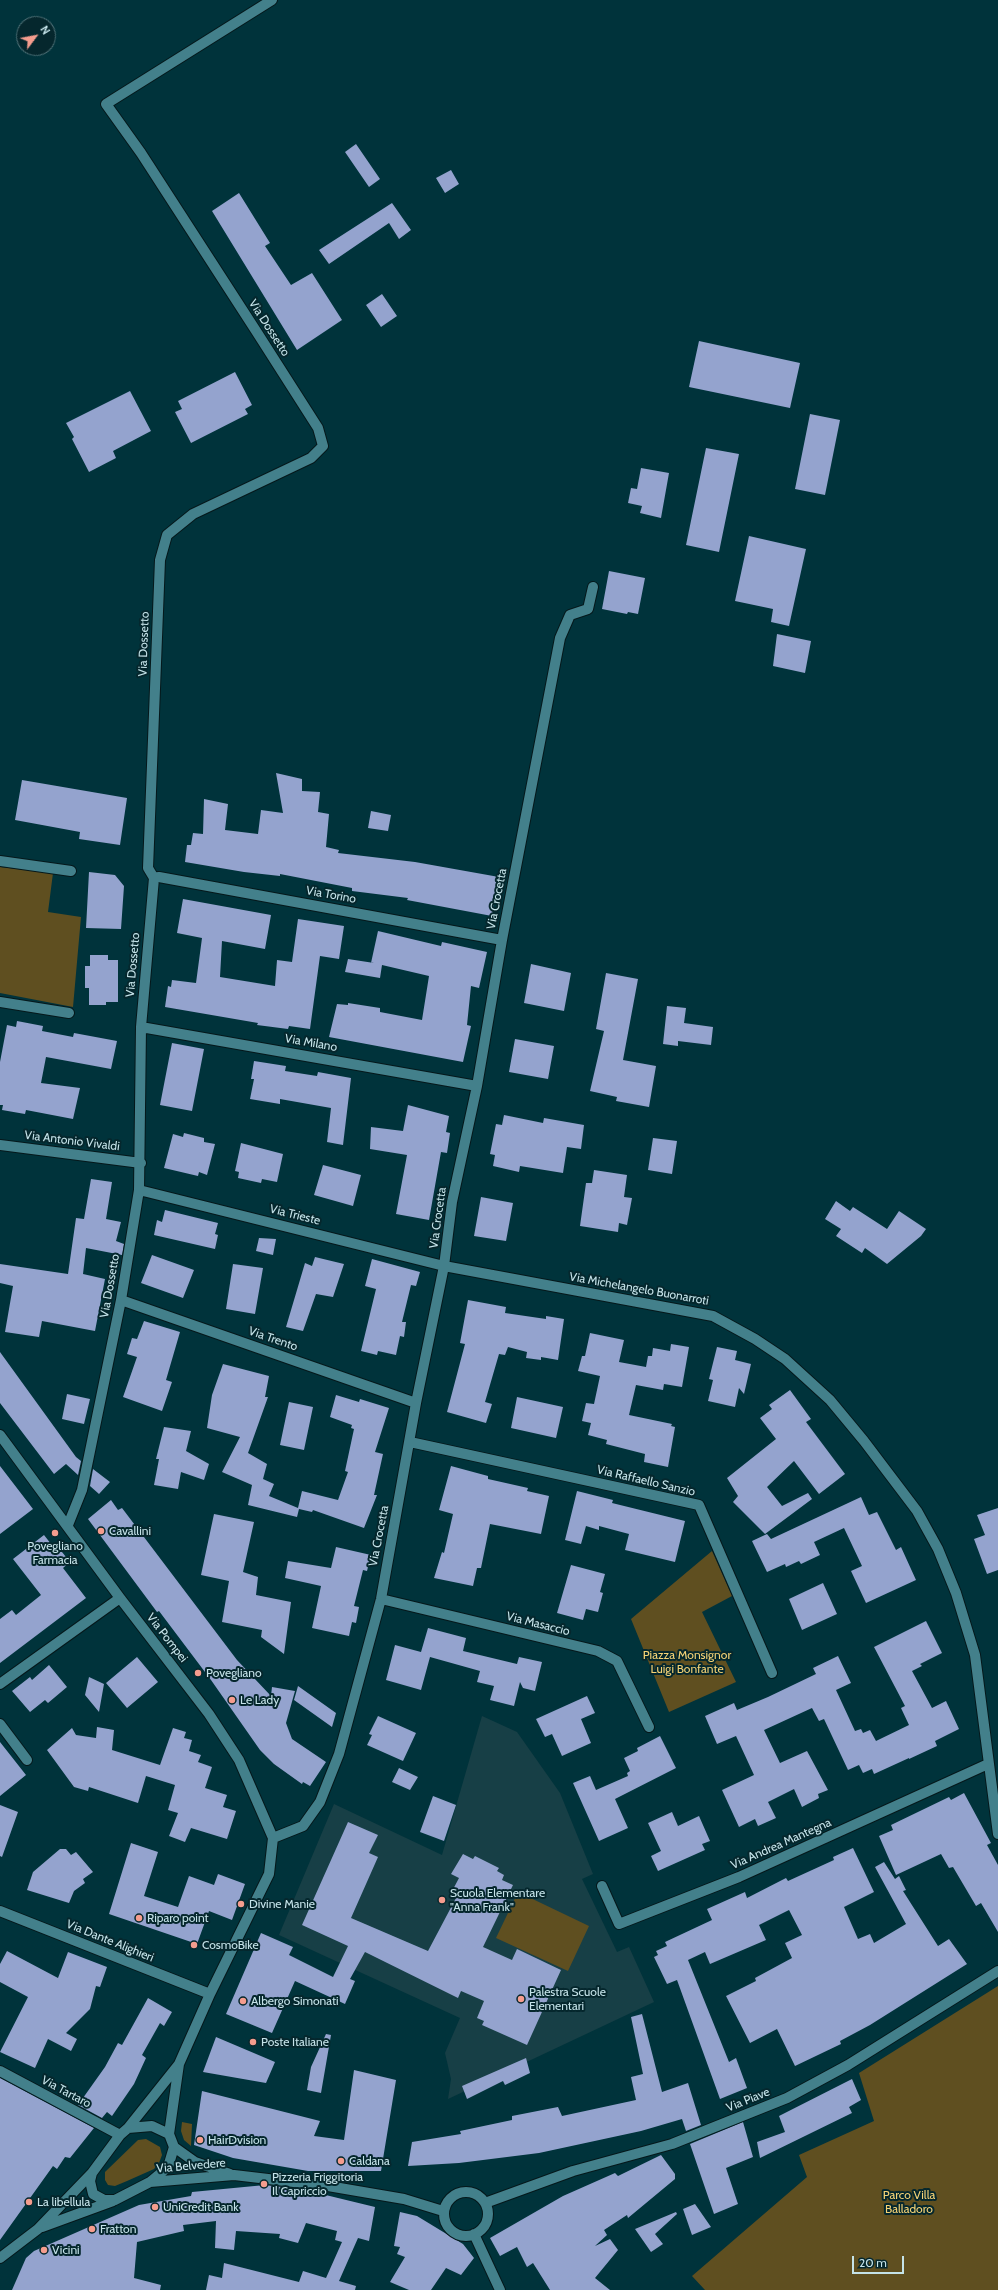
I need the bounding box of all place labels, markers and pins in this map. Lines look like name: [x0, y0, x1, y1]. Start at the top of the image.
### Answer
place label: Cavallini: [109, 1524, 151, 1538]
marker: Cavallini: [96, 1526, 106, 1536]
marker: Povegliano Farmacia: [50, 1528, 60, 1538]
place label: Povegliano Farmacia: [27, 1539, 83, 1567]
place label: Povegliano: [206, 1666, 262, 1680]
marker: Povegliano: [193, 1668, 203, 1678]
place label: Le Lady: [240, 1693, 279, 1707]
marker: Le Lady: [227, 1695, 237, 1705]
place label: Scuola Elementare "Anna Frank": [450, 1886, 545, 1914]
marker: Scuola Elementare "Anna Frank": [437, 1895, 447, 1905]
place label: Divine Manie: [249, 1897, 315, 1911]
marker: Divine Manie: [236, 1899, 246, 1909]
place label: Riparo point: [147, 1911, 209, 1925]
marker: Riparo point: [134, 1913, 144, 1923]
place label: CosmoBike: [202, 1938, 259, 1952]
marker: CosmoBike: [189, 1940, 199, 1950]
place label: Palestra Scuole Elementari: [529, 1985, 606, 2013]
place label: Albergo Simonati: [251, 1994, 338, 2008]
marker: Palestra Scuole Elementari: [516, 1994, 526, 2004]
marker: Albergo Simonati: [238, 1996, 248, 2006]
place label: Poste Italiane: [261, 2035, 329, 2049]
marker: Poste Italiane: [248, 2037, 258, 2047]
place label: HairDvision: [208, 2133, 266, 2147]
marker: HairDvision: [195, 2135, 205, 2145]
place label: Caldana: [349, 2154, 390, 2168]
marker: Caldana: [336, 2156, 346, 2166]
place label: Pizzeria Friggitoria Il Capriccio: [272, 2170, 363, 2198]
marker: Pizzeria Friggitoria Il Capriccio: [259, 2179, 269, 2189]
place label: La libellula: [37, 2195, 90, 2209]
marker: La libellula: [24, 2197, 34, 2207]
place label: UniCredit Bank: [163, 2200, 239, 2214]
marker: UniCredit Bank: [150, 2202, 160, 2212]
place label: Fratton: [100, 2222, 136, 2236]
marker: Fratton: [87, 2224, 97, 2234]
place label: Vicini: [52, 2243, 80, 2257]
marker: Vicini: [39, 2245, 49, 2255]

